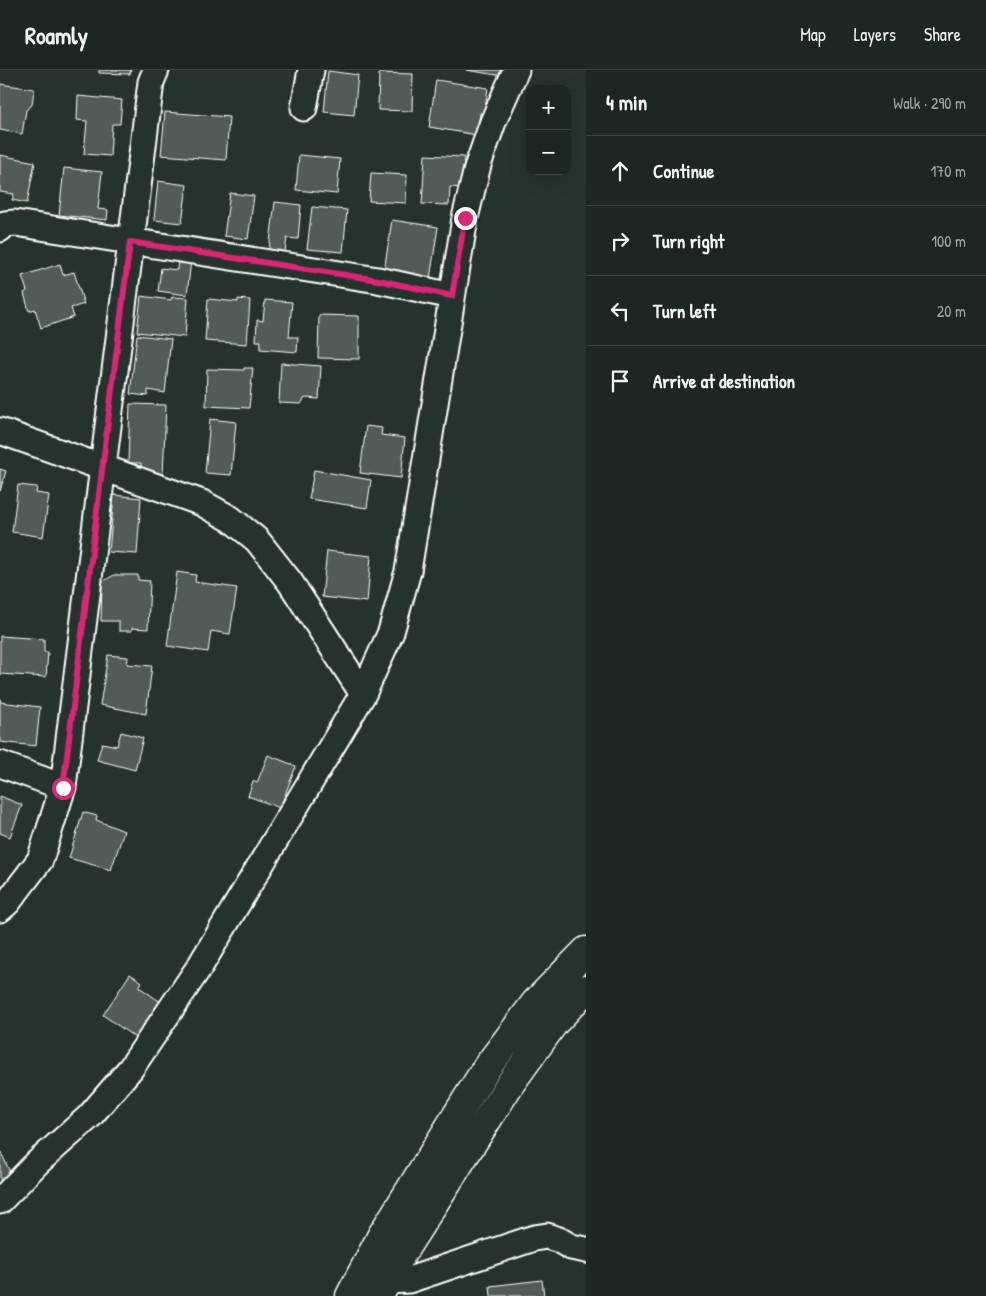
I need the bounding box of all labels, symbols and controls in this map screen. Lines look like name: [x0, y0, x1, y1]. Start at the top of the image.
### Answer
text: Roamly: [25, 19, 88, 51]
text: Map: [800, 22, 826, 47]
text: Layers: [854, 22, 896, 47]
text: Share: [924, 22, 961, 47]
map controls: [526, 85, 571, 175]
button: +: [526, 85, 571, 130]
text: 4 min: [606, 88, 647, 117]
text: Walk · 290 m: [893, 92, 966, 114]
button: −: [526, 130, 571, 175]
icon: ahead: [606, 157, 634, 185]
text: Continue: [653, 158, 714, 184]
text: 170 m: [931, 160, 966, 182]
route end: [454, 207, 477, 230]
icon: right: [606, 227, 634, 255]
text: Turn right: [653, 228, 724, 254]
text: 100 m: [931, 230, 966, 252]
icon: left: [606, 297, 634, 325]
text: Turn left: [653, 298, 716, 324]
text: 20 m: [937, 300, 966, 322]
icon: arrive: [606, 367, 634, 395]
text: Arrive at destination: [653, 368, 795, 394]
route start: [52, 777, 75, 800]

